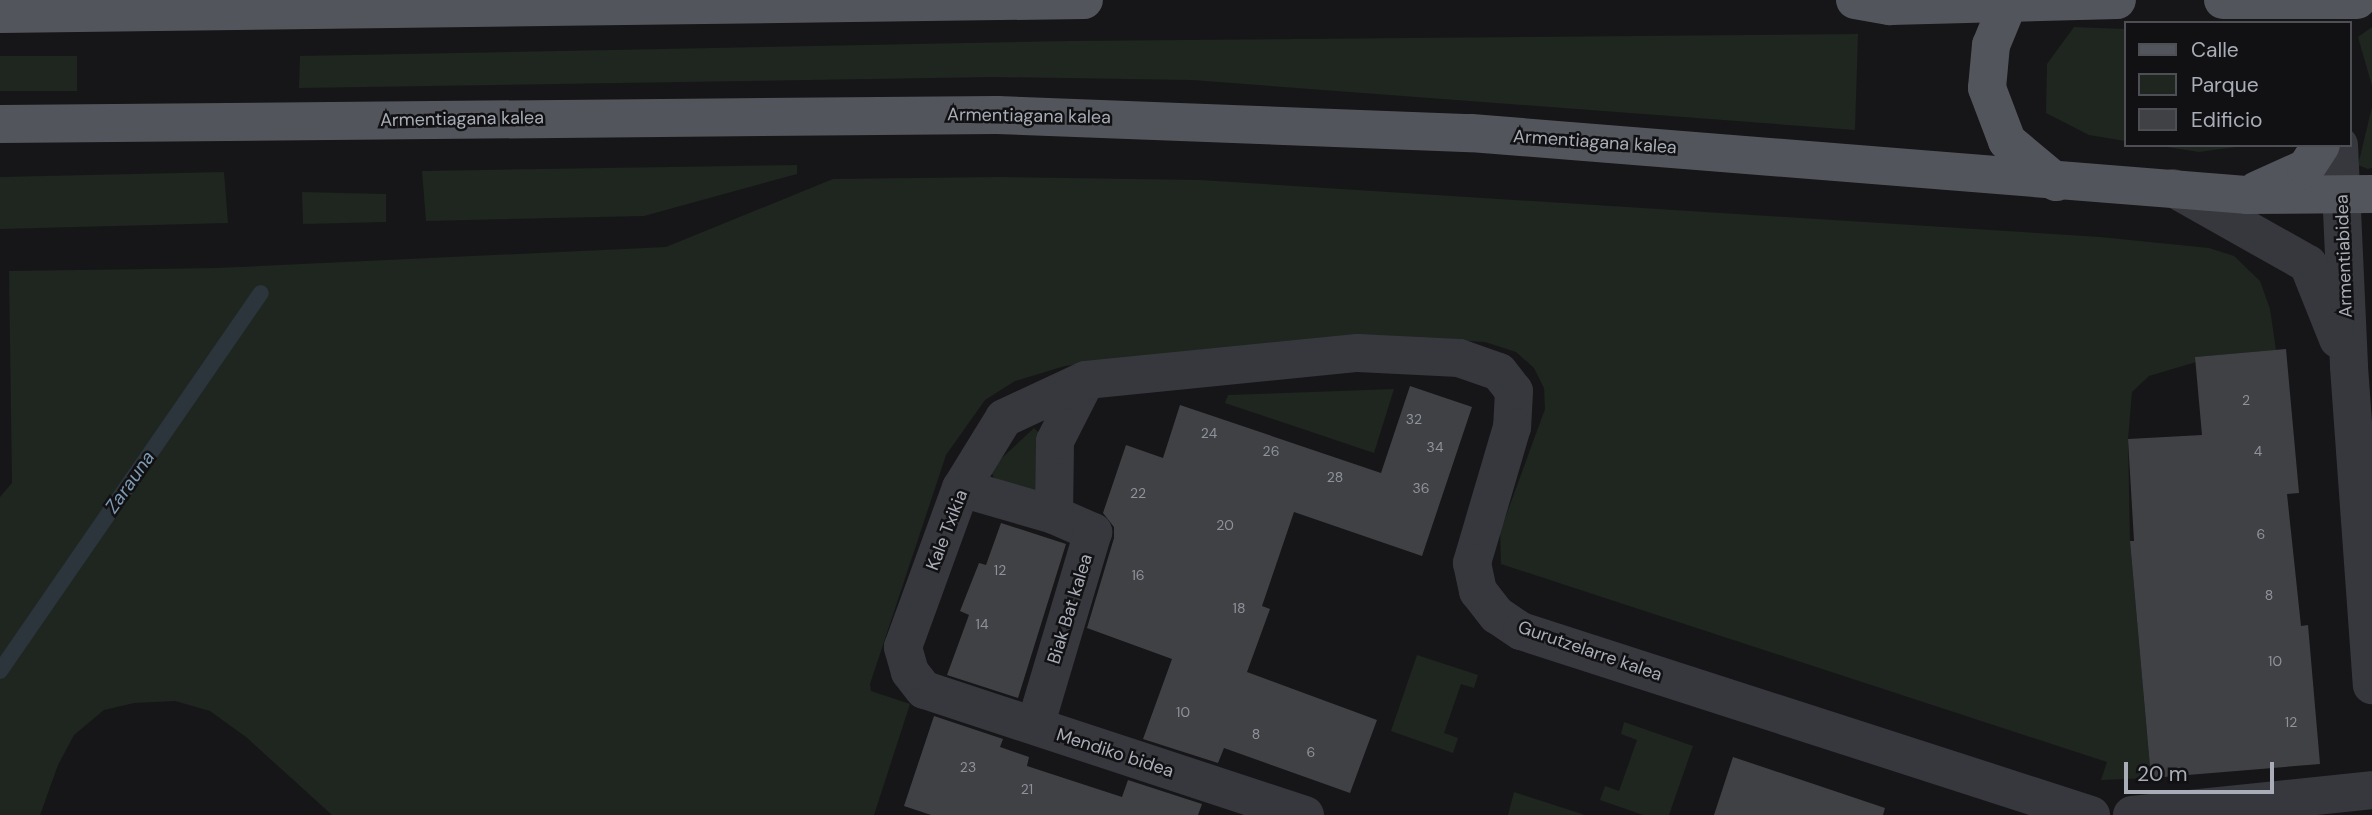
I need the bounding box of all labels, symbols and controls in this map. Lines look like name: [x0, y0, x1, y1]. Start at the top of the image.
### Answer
legend: [2124, 21, 2351, 147]
text: Calle: [2191, 36, 2239, 64]
text: Parque: [2191, 71, 2259, 99]
street label: Armentiagana kalea: [947, 104, 1111, 128]
text: Edificio: [2191, 106, 2262, 134]
street label: Armentiagana kalea: [380, 107, 544, 131]
street label: Armentiagana kalea: [1512, 126, 1678, 158]
street label: Armentiabidea: [2331, 194, 2357, 318]
house number: 2: [2242, 392, 2250, 408]
house number: 32: [1406, 411, 1422, 427]
house number: 24: [1201, 425, 1217, 441]
house number: 34: [1427, 439, 1443, 455]
house number: 26: [1263, 443, 1279, 459]
house number: 4: [2254, 443, 2262, 459]
water label: Zarauna: [100, 447, 160, 517]
house number: 28: [1327, 469, 1343, 485]
house number: 36: [1412, 480, 1430, 496]
house number: 22: [1130, 485, 1146, 501]
street label: Kale Txikia: [922, 487, 972, 573]
house number: 20: [1216, 517, 1234, 533]
house number: 6: [2257, 526, 2265, 542]
street label: Biak Bat kalea: [1043, 551, 1097, 667]
house number: 12: [994, 562, 1006, 578]
house number: 16: [1131, 567, 1145, 583]
house number: 8: [2265, 587, 2273, 603]
house number: 18: [1233, 600, 1245, 616]
house number: 14: [976, 616, 988, 632]
street label: Gurutzelarre kalea: [1515, 616, 1665, 686]
house number: 10: [2268, 653, 2282, 669]
house number: 10: [1176, 704, 1190, 720]
house number: 12: [2285, 714, 2297, 730]
street label: Mendiko bidea: [1054, 724, 1176, 782]
house number: 8: [1252, 726, 1260, 742]
house number: 6: [1307, 744, 1315, 760]
scale bar: [2127, 748, 2278, 792]
house number: 23: [960, 759, 976, 775]
text: 20 m: [2137, 760, 2188, 788]
house number: 21: [1021, 781, 1033, 797]

